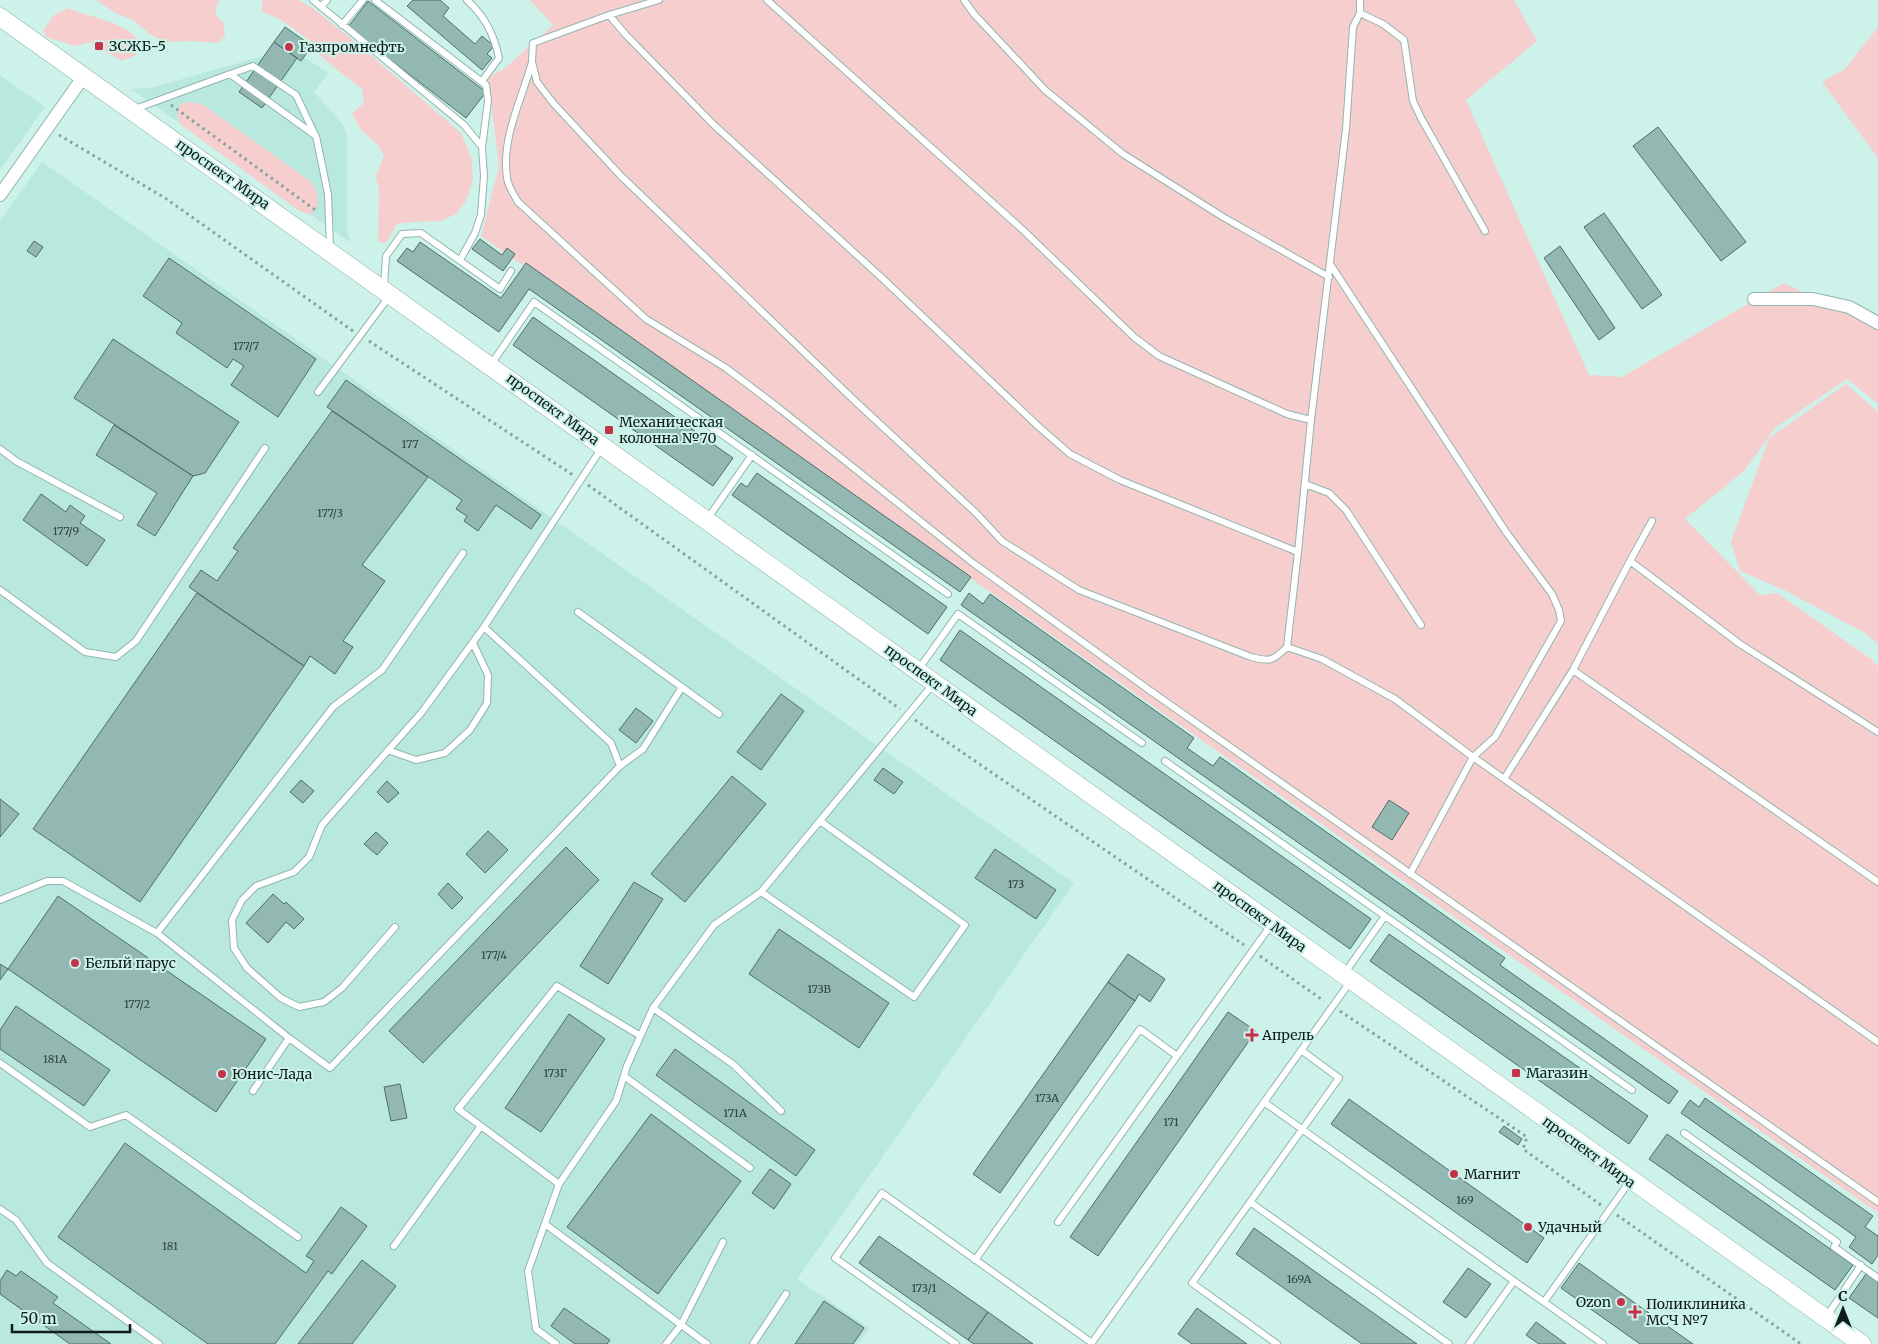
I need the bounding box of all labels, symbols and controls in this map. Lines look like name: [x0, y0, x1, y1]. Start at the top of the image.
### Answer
place label: ЗСЖБ-5: [109, 37, 166, 55]
place label: Газпромнефть: [299, 38, 405, 56]
marker: ЗСЖБ-5: [93, 40, 105, 52]
marker: Газпромнефть: [283, 41, 295, 53]
street label: проспект Мира: [172, 135, 274, 213]
house number: 177/7: [233, 339, 259, 353]
street label: проспект Мира: [503, 369, 603, 449]
place label: Механическая колонна №70: [619, 413, 723, 447]
marker: Механическая колонна №70: [603, 424, 615, 436]
house number: 177: [402, 437, 418, 451]
house number: 177/3: [317, 506, 343, 520]
house number: 177/9: [53, 524, 79, 538]
street label: проспект Мира: [881, 640, 981, 720]
street label: проспект Мира: [1210, 876, 1310, 956]
house number: 173: [1008, 877, 1024, 891]
house number: 177/4: [481, 948, 507, 962]
place label: Белый парус: [85, 954, 176, 972]
marker: Белый парус: [69, 957, 81, 969]
house number: 173В: [807, 982, 831, 996]
house number: 177/2: [124, 997, 150, 1011]
place label: Апрель: [1261, 1026, 1314, 1044]
marker: Апрель: [1246, 1029, 1258, 1041]
house number: 181А: [43, 1052, 67, 1066]
place label: Магазин: [1526, 1064, 1588, 1082]
place label: Юнис-Лада: [232, 1065, 313, 1083]
house number: 173Г: [543, 1066, 567, 1080]
marker: Магазин: [1510, 1067, 1522, 1079]
marker: Юнис-Лада: [216, 1068, 228, 1080]
house number: 173А: [1035, 1091, 1059, 1105]
house number: 171А: [723, 1106, 747, 1120]
street label: проспект Мира: [1539, 1112, 1639, 1192]
house number: 171: [1163, 1115, 1179, 1129]
place label: Магнит: [1464, 1165, 1521, 1183]
marker: Магнит: [1448, 1168, 1460, 1180]
house number: 169: [1456, 1193, 1474, 1207]
place label: Удачный: [1537, 1218, 1602, 1236]
marker: Удачный: [1522, 1221, 1534, 1233]
house number: 181: [162, 1239, 178, 1253]
house number: 169А: [1287, 1272, 1312, 1286]
house number: 173/1: [911, 1281, 937, 1295]
north arrow: [1818, 1284, 1868, 1334]
text: С: [1838, 1287, 1848, 1305]
place label: Ozon: [1576, 1293, 1611, 1311]
place label: Поликлиника МСЧ №7: [1646, 1295, 1746, 1329]
marker: Ozon: [1615, 1296, 1627, 1308]
scale bar: [12, 1302, 130, 1334]
marker: Поликлиника МСЧ №7: [1628, 1305, 1642, 1319]
text: 50 m: [20, 1309, 57, 1328]

